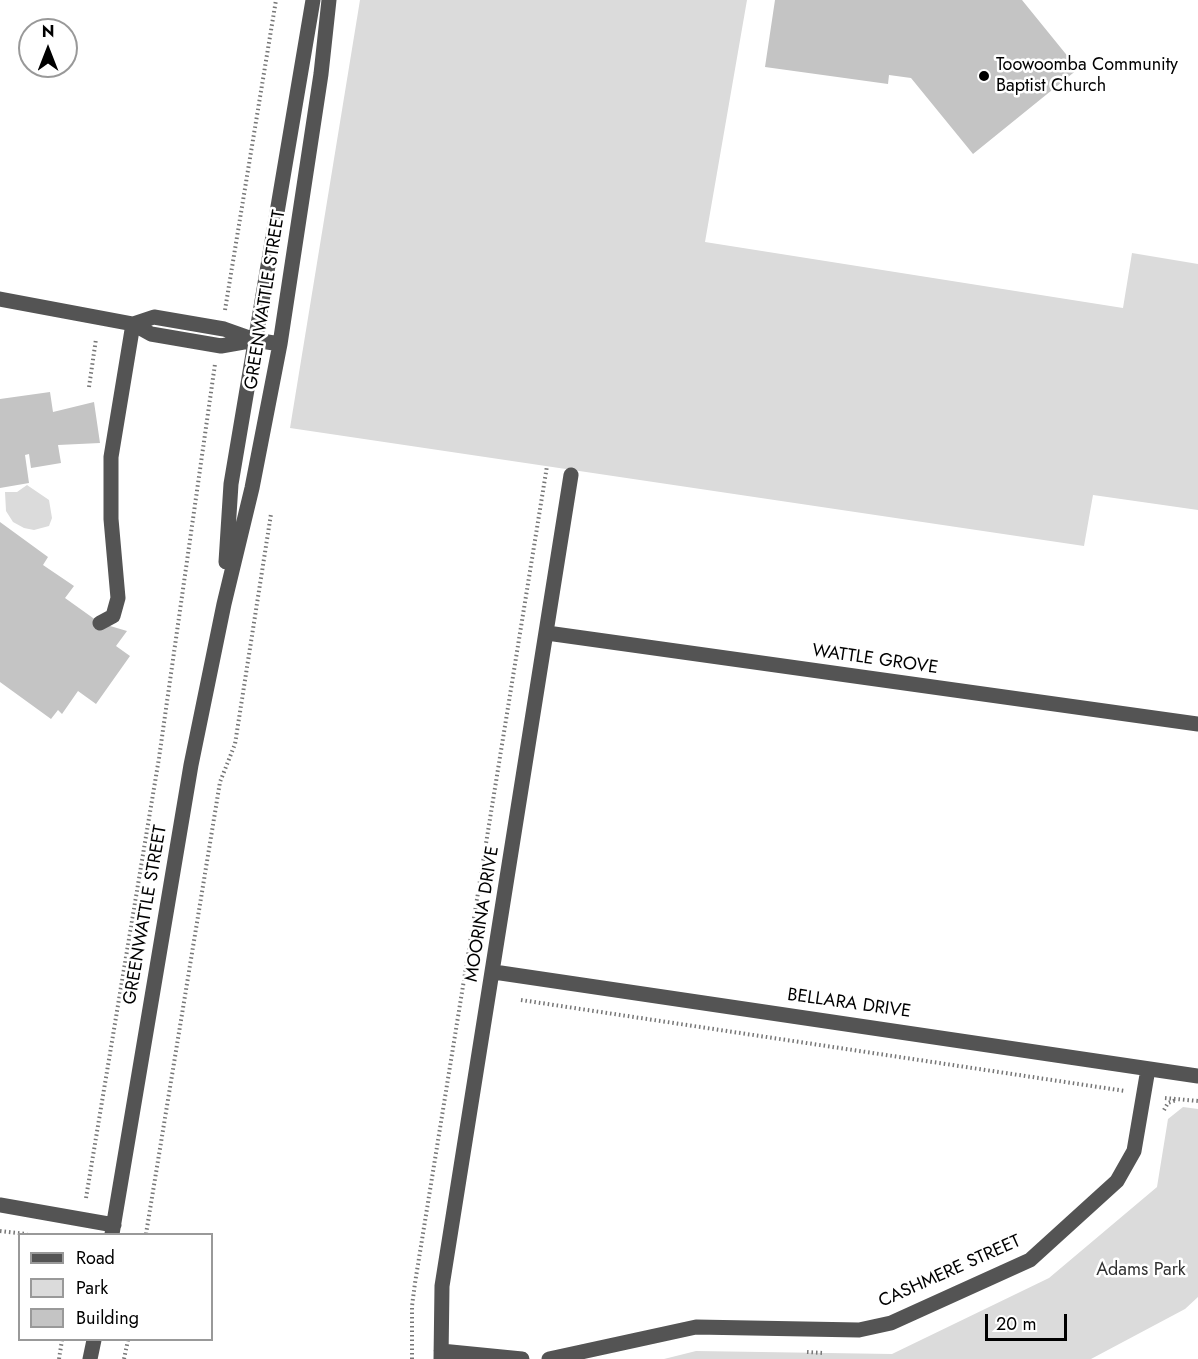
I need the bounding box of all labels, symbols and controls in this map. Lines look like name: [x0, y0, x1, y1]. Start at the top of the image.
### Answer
north arrow: [18, 18, 78, 78]
text: N: [42, 20, 54, 43]
place label: Toowoomba Community Baptist Church: [996, 55, 1178, 98]
marker: Toowoomba Community Baptist Church: [977, 69, 991, 83]
street label: GREENWATTLE STREET: [241, 209, 291, 391]
street label: WATTLE GROVE: [811, 640, 939, 680]
street label: GREENWATTLE STREET: [120, 824, 172, 1006]
street label: MOORINA DRIVE: [462, 845, 504, 983]
street label: BELLARA DRIVE: [786, 985, 912, 1023]
street label: CASHMERE STREET: [876, 1231, 1024, 1313]
legend: [18, 1233, 213, 1341]
text: Road: [76, 1245, 115, 1271]
park label: Adams Park: [1096, 1260, 1186, 1282]
text: Park: [76, 1275, 108, 1301]
scale bar: [988, 1302, 1070, 1340]
text: Building: [76, 1305, 139, 1331]
text: 20 m: [996, 1311, 1036, 1337]

